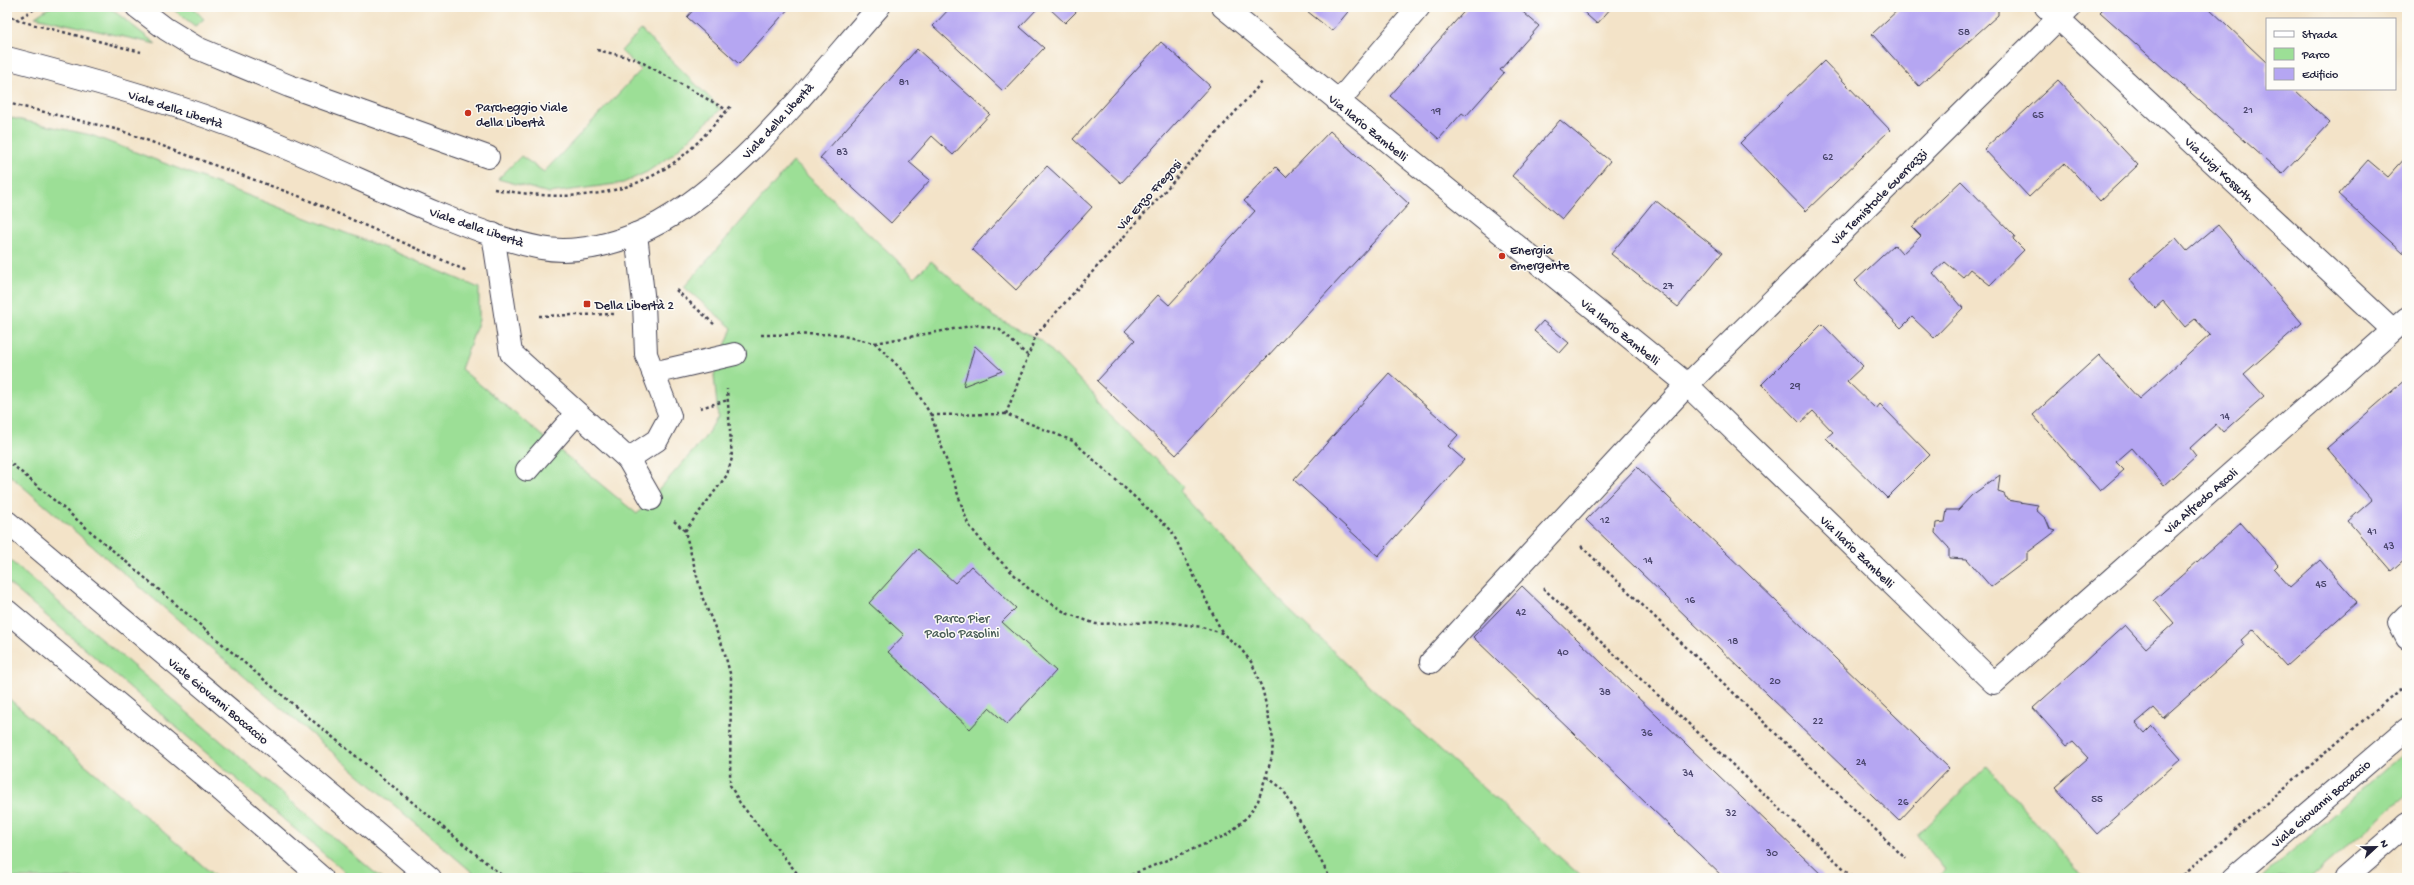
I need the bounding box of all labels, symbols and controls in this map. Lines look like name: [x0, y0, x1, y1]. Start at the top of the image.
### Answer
legend: [2266, 18, 2396, 90]
house number: 58: [1958, 27, 1970, 39]
text: Strada: [2302, 29, 2337, 43]
text: Parco: [2301, 49, 2330, 63]
text: Edificio: [2302, 69, 2338, 83]
house number: 81: [899, 77, 909, 89]
street label: Viale della Libertà: [739, 80, 818, 164]
street label: Viale della Libertà: [125, 88, 225, 133]
street label: Via Ilario Zambelli: [1324, 92, 1410, 166]
place label: Parcheggio Viale della Libertà: [475, 101, 568, 131]
house number: 21: [2243, 105, 2253, 117]
house number: 19: [1430, 106, 1441, 118]
marker: Parcheggio Viale della Libertà: [463, 108, 473, 118]
house number: 65: [2032, 110, 2044, 122]
street label: Via Luigi Kossuth: [2180, 134, 2256, 207]
street label: Via Temistocle Guerrazzi: [1828, 146, 1931, 250]
house number: 83: [836, 147, 848, 159]
house number: 62: [1823, 152, 1834, 164]
street label: Via Enzo Fregosi: [1114, 157, 1186, 235]
street label: Viale della Libertà: [426, 205, 526, 252]
place label: Energia emergente: [1510, 244, 1570, 274]
marker: Energia emergente: [1497, 251, 1507, 261]
house number: 27: [1662, 281, 1674, 293]
street label: Via Ilario Zambelli: [1576, 296, 1662, 370]
marker: Della Libertà 2: [582, 299, 592, 309]
place label: Della Libertà 2: [594, 299, 675, 314]
house number: 29: [1790, 381, 1801, 393]
house number: 14: [2219, 411, 2231, 423]
street label: Via Alfredo Ascoli: [2161, 466, 2242, 539]
street label: Via Ilario Zambelli: [1815, 513, 1897, 592]
house number: 12: [1599, 515, 1611, 527]
house number: 41: [2367, 526, 2377, 538]
house number: 43: [2384, 541, 2395, 553]
house number: 14: [1642, 555, 1654, 567]
house number: 45: [2316, 579, 2327, 591]
house number: 16: [1684, 595, 1695, 607]
house number: 42: [1516, 607, 1527, 619]
park label: Parco Pier Paolo Pasolini: [924, 612, 999, 642]
house number: 18: [1727, 636, 1738, 648]
house number: 40: [1557, 647, 1569, 659]
street label: Viale Giovanni Boccaccio: [163, 655, 271, 749]
house number: 20: [1769, 676, 1781, 688]
house number: 38: [1598, 687, 1611, 699]
house number: 22: [1813, 716, 1824, 728]
house number: 36: [1640, 728, 1653, 740]
house number: 24: [1856, 757, 1867, 769]
street label: Viale Giovanni Boccaccio: [2268, 757, 2375, 853]
house number: 34: [1682, 768, 1694, 780]
house number: 55: [2091, 794, 2103, 806]
house number: 26: [1898, 797, 1909, 809]
house number: 32: [1724, 808, 1737, 820]
north arrow: [2356, 827, 2396, 867]
text: N: [2377, 838, 2390, 850]
house number: 30: [1765, 848, 1778, 860]

